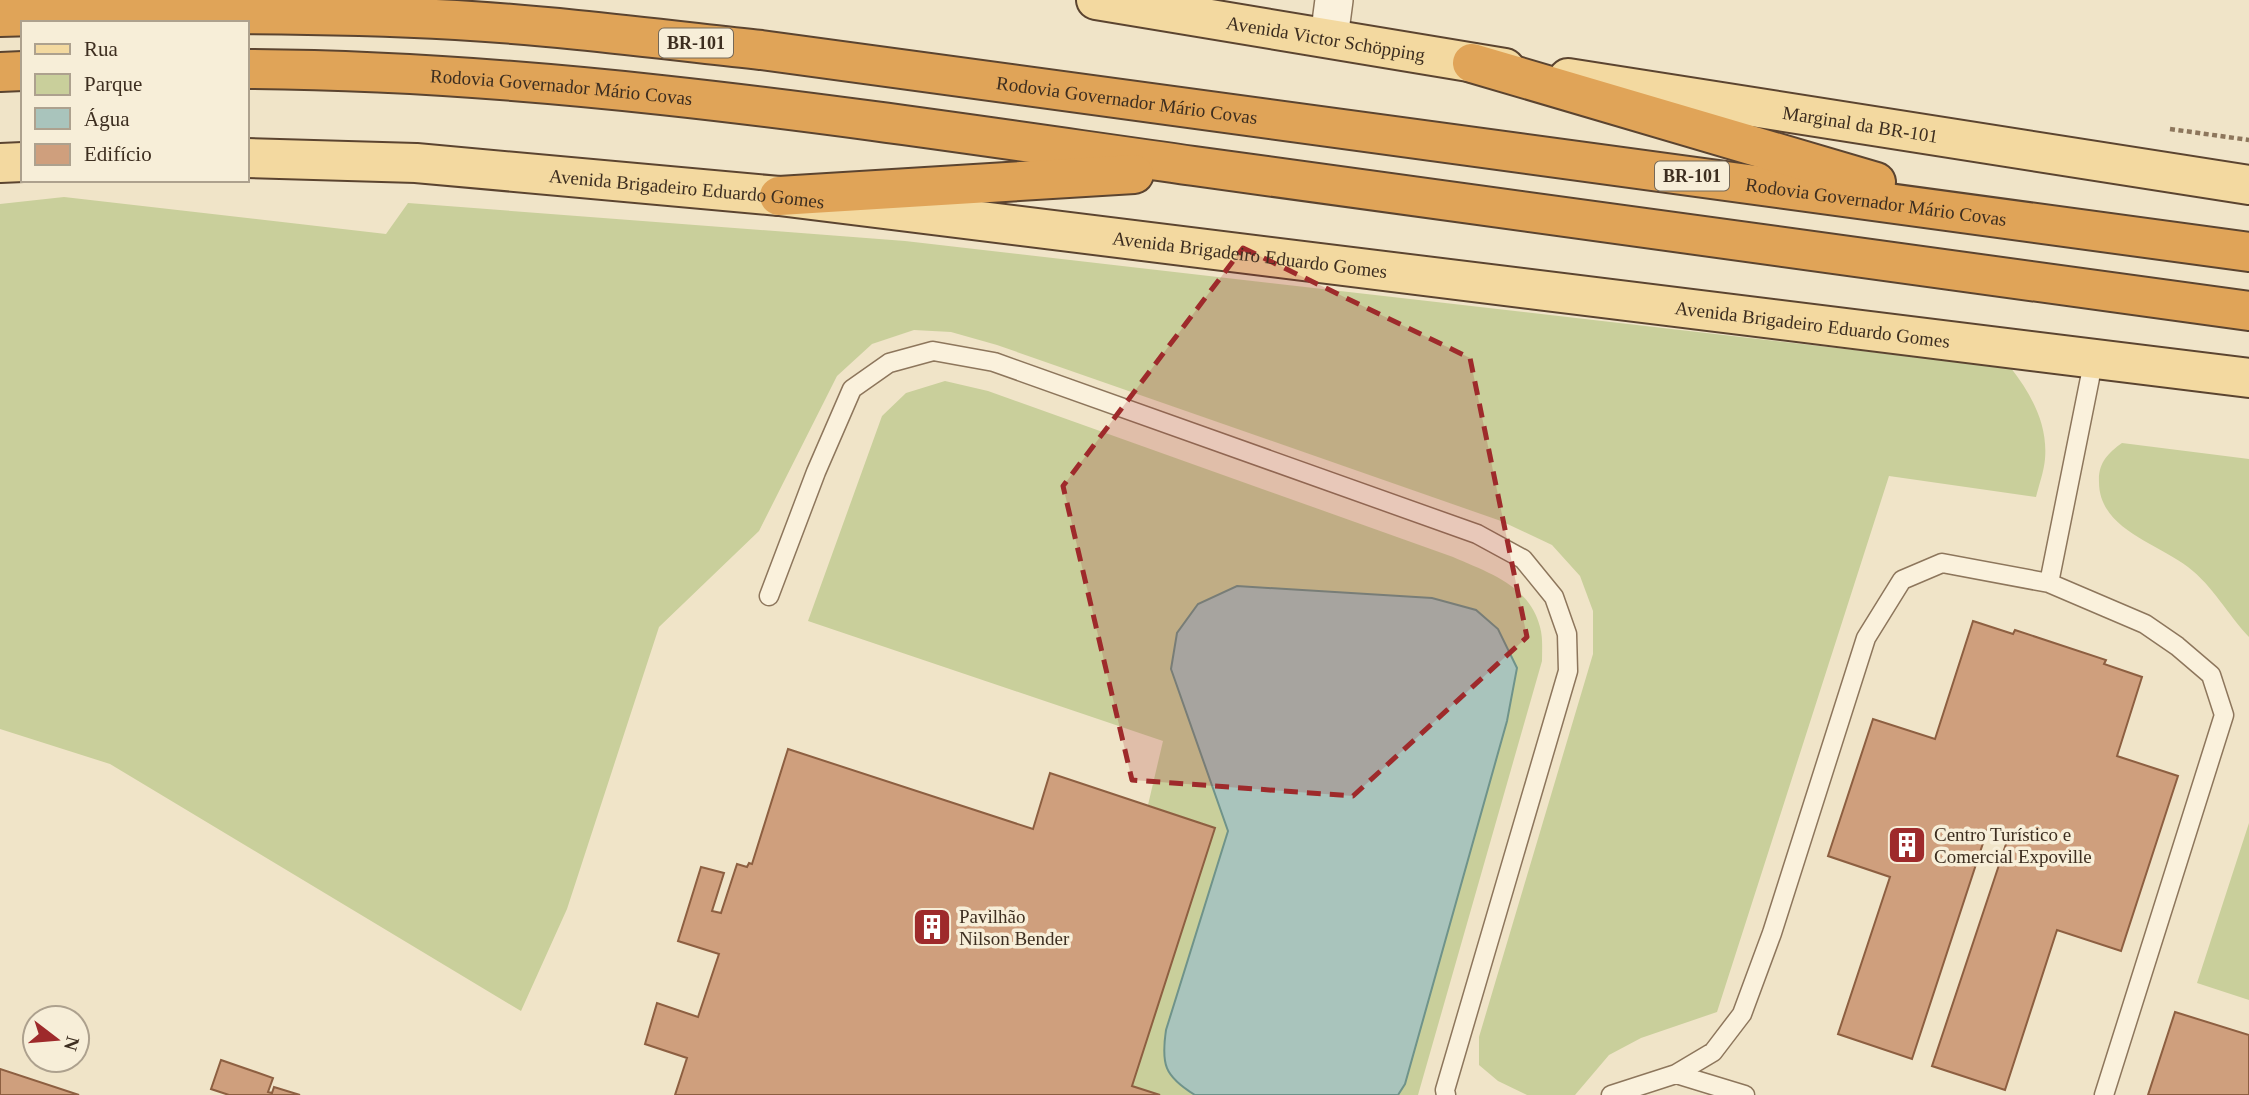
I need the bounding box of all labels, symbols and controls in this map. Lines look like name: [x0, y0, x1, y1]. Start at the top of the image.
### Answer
street label: Avenida Victor Schöpping: [1225, 12, 1427, 66]
legend: [21, 21, 248, 182]
road number: BR-101: [659, 28, 733, 58]
text: Rua: [84, 37, 119, 61]
street label: Rodovia Governador Mário Covas: [430, 65, 694, 109]
text: Parque: [84, 72, 142, 96]
street label: Rodovia Governador Mário Covas: [995, 72, 1259, 128]
street label: Marginal da BR-101: [1781, 102, 1939, 147]
text: Água: [84, 107, 130, 131]
text: Edifício: [84, 142, 152, 166]
road number: BR-101: [1655, 162, 1729, 190]
street label: Avenida Brigadeiro Eduardo Gomes: [548, 165, 826, 213]
street label: Rodovia Governador Mário Covas: [1744, 174, 2008, 230]
street label: Avenida Brigadeiro Eduardo Gomes: [1111, 227, 1388, 282]
street label: Avenida Brigadeiro Eduardo Gomes: [1674, 297, 1951, 352]
building icon: Centro Turístico e Comercial Expoville: [1886, 824, 1928, 866]
place label: Centro Turístico e Comercial Expoville: [1934, 824, 2092, 867]
building icon: Pavilhão Nilson Bender: [911, 906, 953, 948]
place label: Pavilhão Nilson Bender: [959, 906, 1070, 949]
north arrow: [21, 1004, 91, 1074]
text: N: [60, 1034, 84, 1053]

